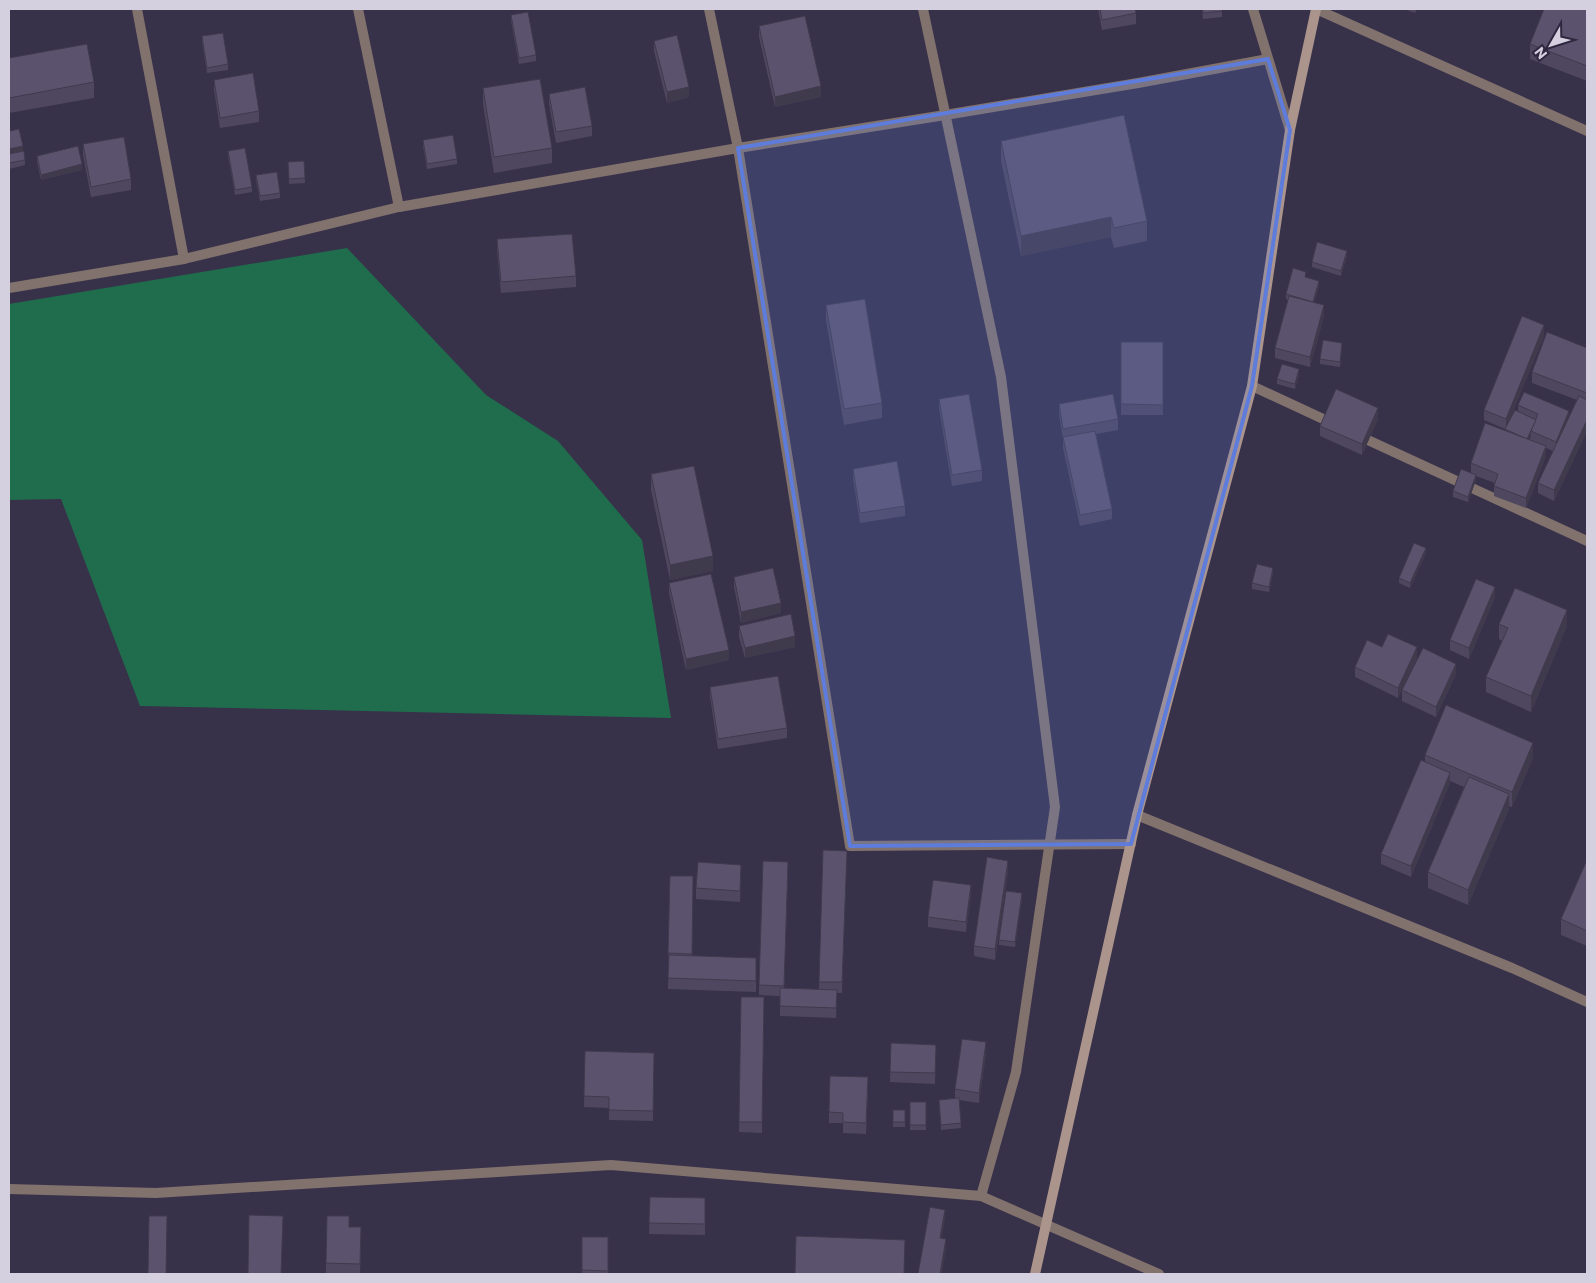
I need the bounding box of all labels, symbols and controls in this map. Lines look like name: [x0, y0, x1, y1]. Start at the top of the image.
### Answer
north arrow: [1526, 20, 1576, 70]
text: N: [1531, 44, 1550, 63]

